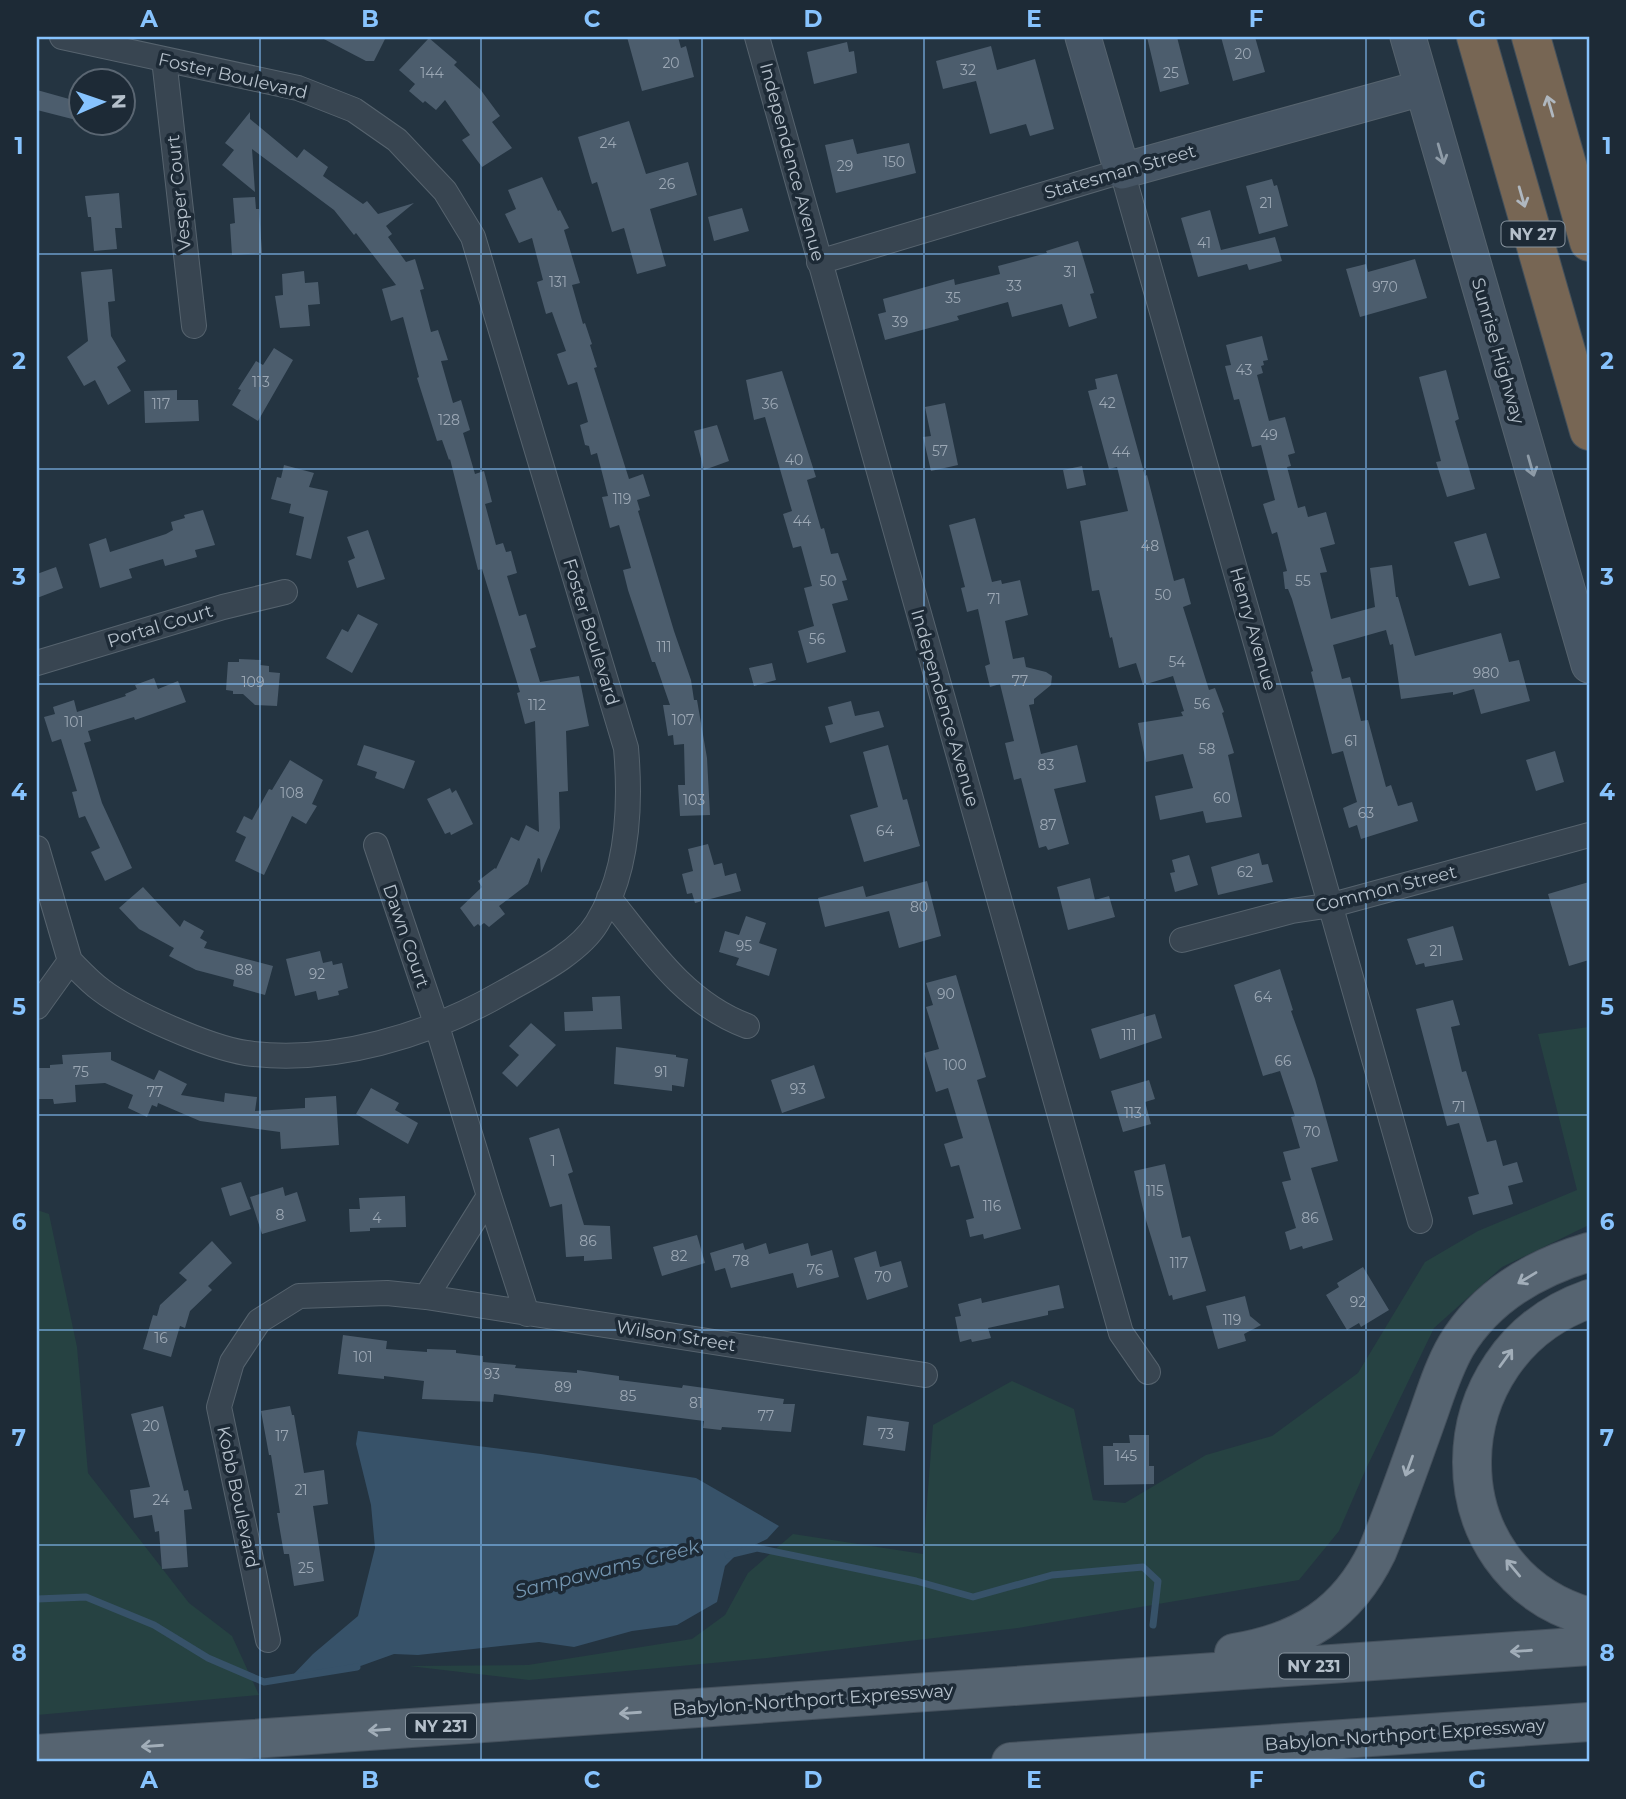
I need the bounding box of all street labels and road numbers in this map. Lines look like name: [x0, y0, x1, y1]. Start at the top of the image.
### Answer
street label: Foster Boulevard: [156, 48, 310, 104]
street label: Independence Avenue: [755, 60, 829, 264]
street label: Vesper Court: [162, 134, 196, 252]
street label: Statesman Street: [1042, 140, 1198, 204]
road number: NY 27: [1502, 222, 1564, 246]
street label: Sunrise Highway: [1467, 275, 1529, 427]
street label: Foster Boulevard: [558, 556, 624, 708]
street label: Henry Avenue: [1225, 565, 1281, 693]
street label: Portal Court: [105, 600, 215, 652]
street label: Independence Avenue: [906, 607, 984, 810]
street label: Common Street: [1313, 861, 1459, 917]
street label: Dawn Court: [378, 881, 434, 991]
street label: Wilson Street: [615, 1316, 737, 1356]
street label: Kobb Boulevard: [212, 1424, 264, 1570]
road number: NY 231: [1279, 1654, 1349, 1678]
street label: Babylon-Northport Expressway: [672, 1679, 954, 1721]
road number: NY 231: [406, 1714, 476, 1738]
street label: Babylon-Northport Expressway: [1264, 1714, 1546, 1756]

